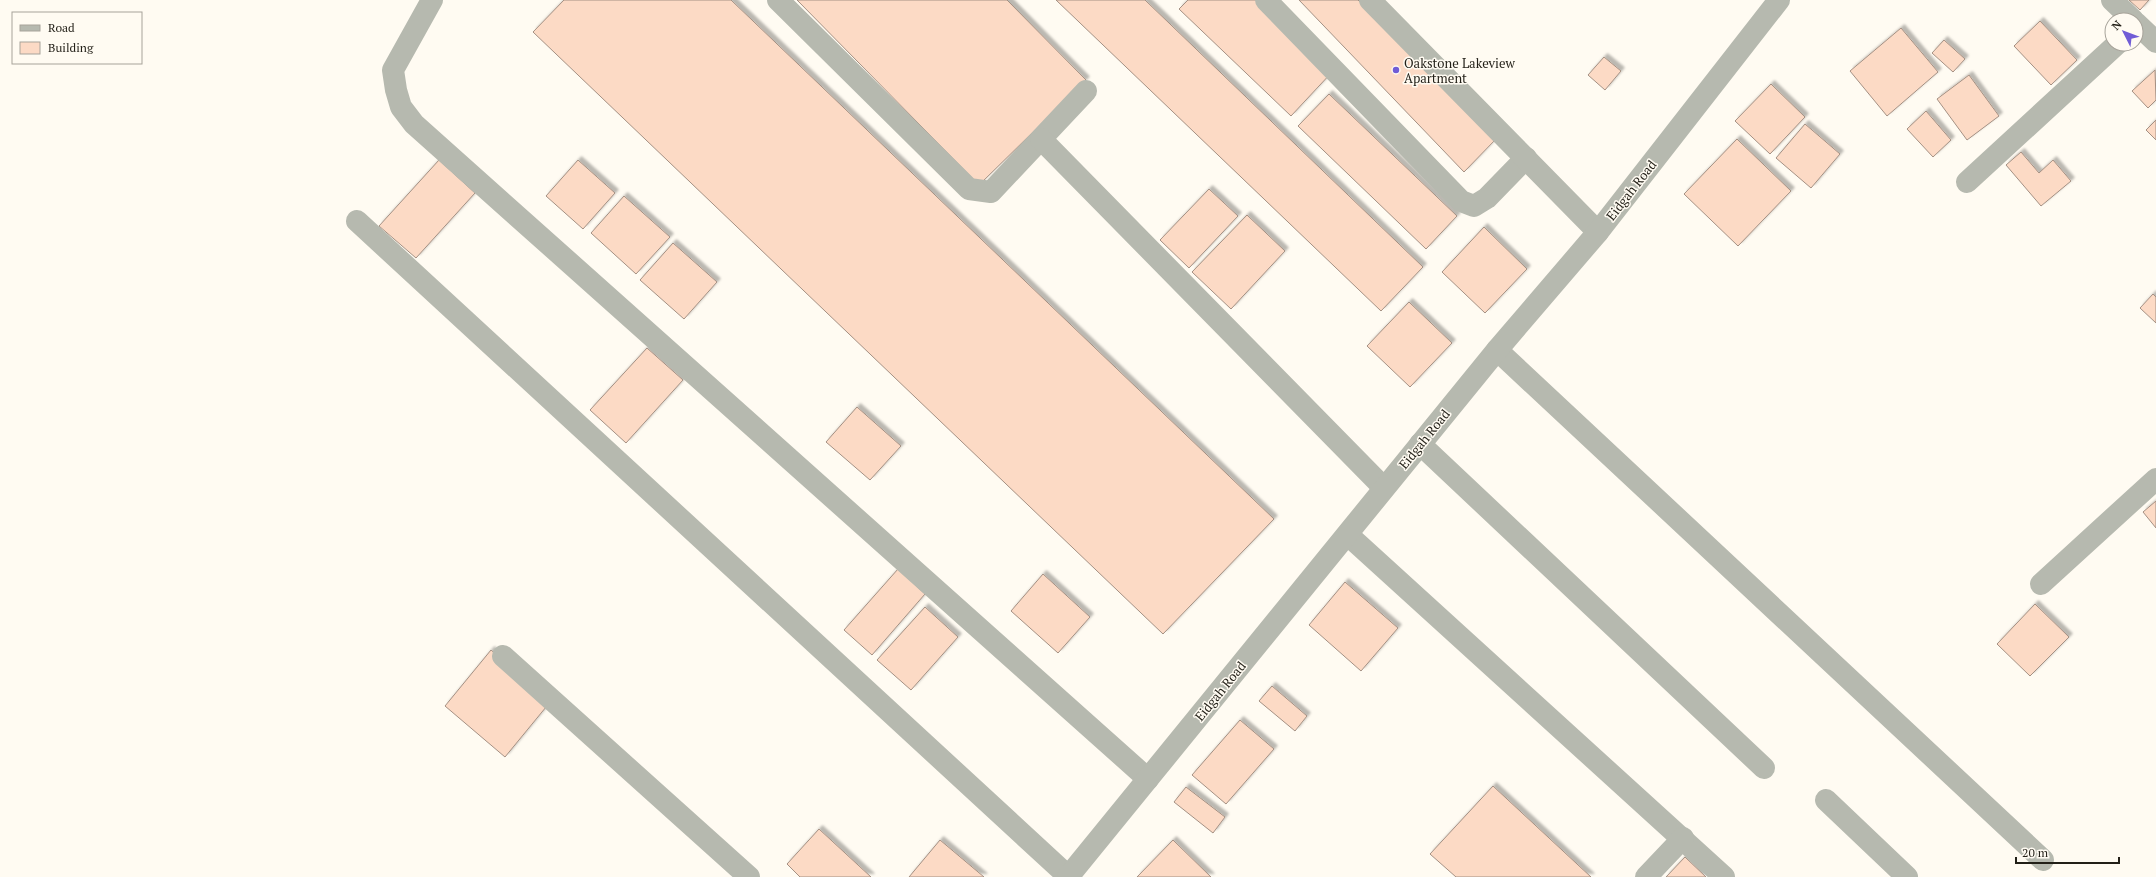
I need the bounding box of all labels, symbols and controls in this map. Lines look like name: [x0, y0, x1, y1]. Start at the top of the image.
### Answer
legend: [12, 12, 142, 64]
north arrow: [2104, 12, 2144, 52]
text: N: [2109, 17, 2125, 33]
text: Road: [48, 20, 75, 35]
text: Building: [48, 40, 94, 55]
place label: Oakstone Lakeview Apartment: [1404, 54, 1516, 87]
marker: Oakstone Lakeview Apartment: [1391, 65, 1401, 75]
street label: Eidgah Road: [1602, 156, 1660, 224]
street label: Eidgah Road: [1394, 405, 1454, 473]
street label: Eidgah Road: [1190, 657, 1250, 725]
scale bar: [2016, 839, 2119, 865]
text: 20 m: [2022, 845, 2049, 860]

